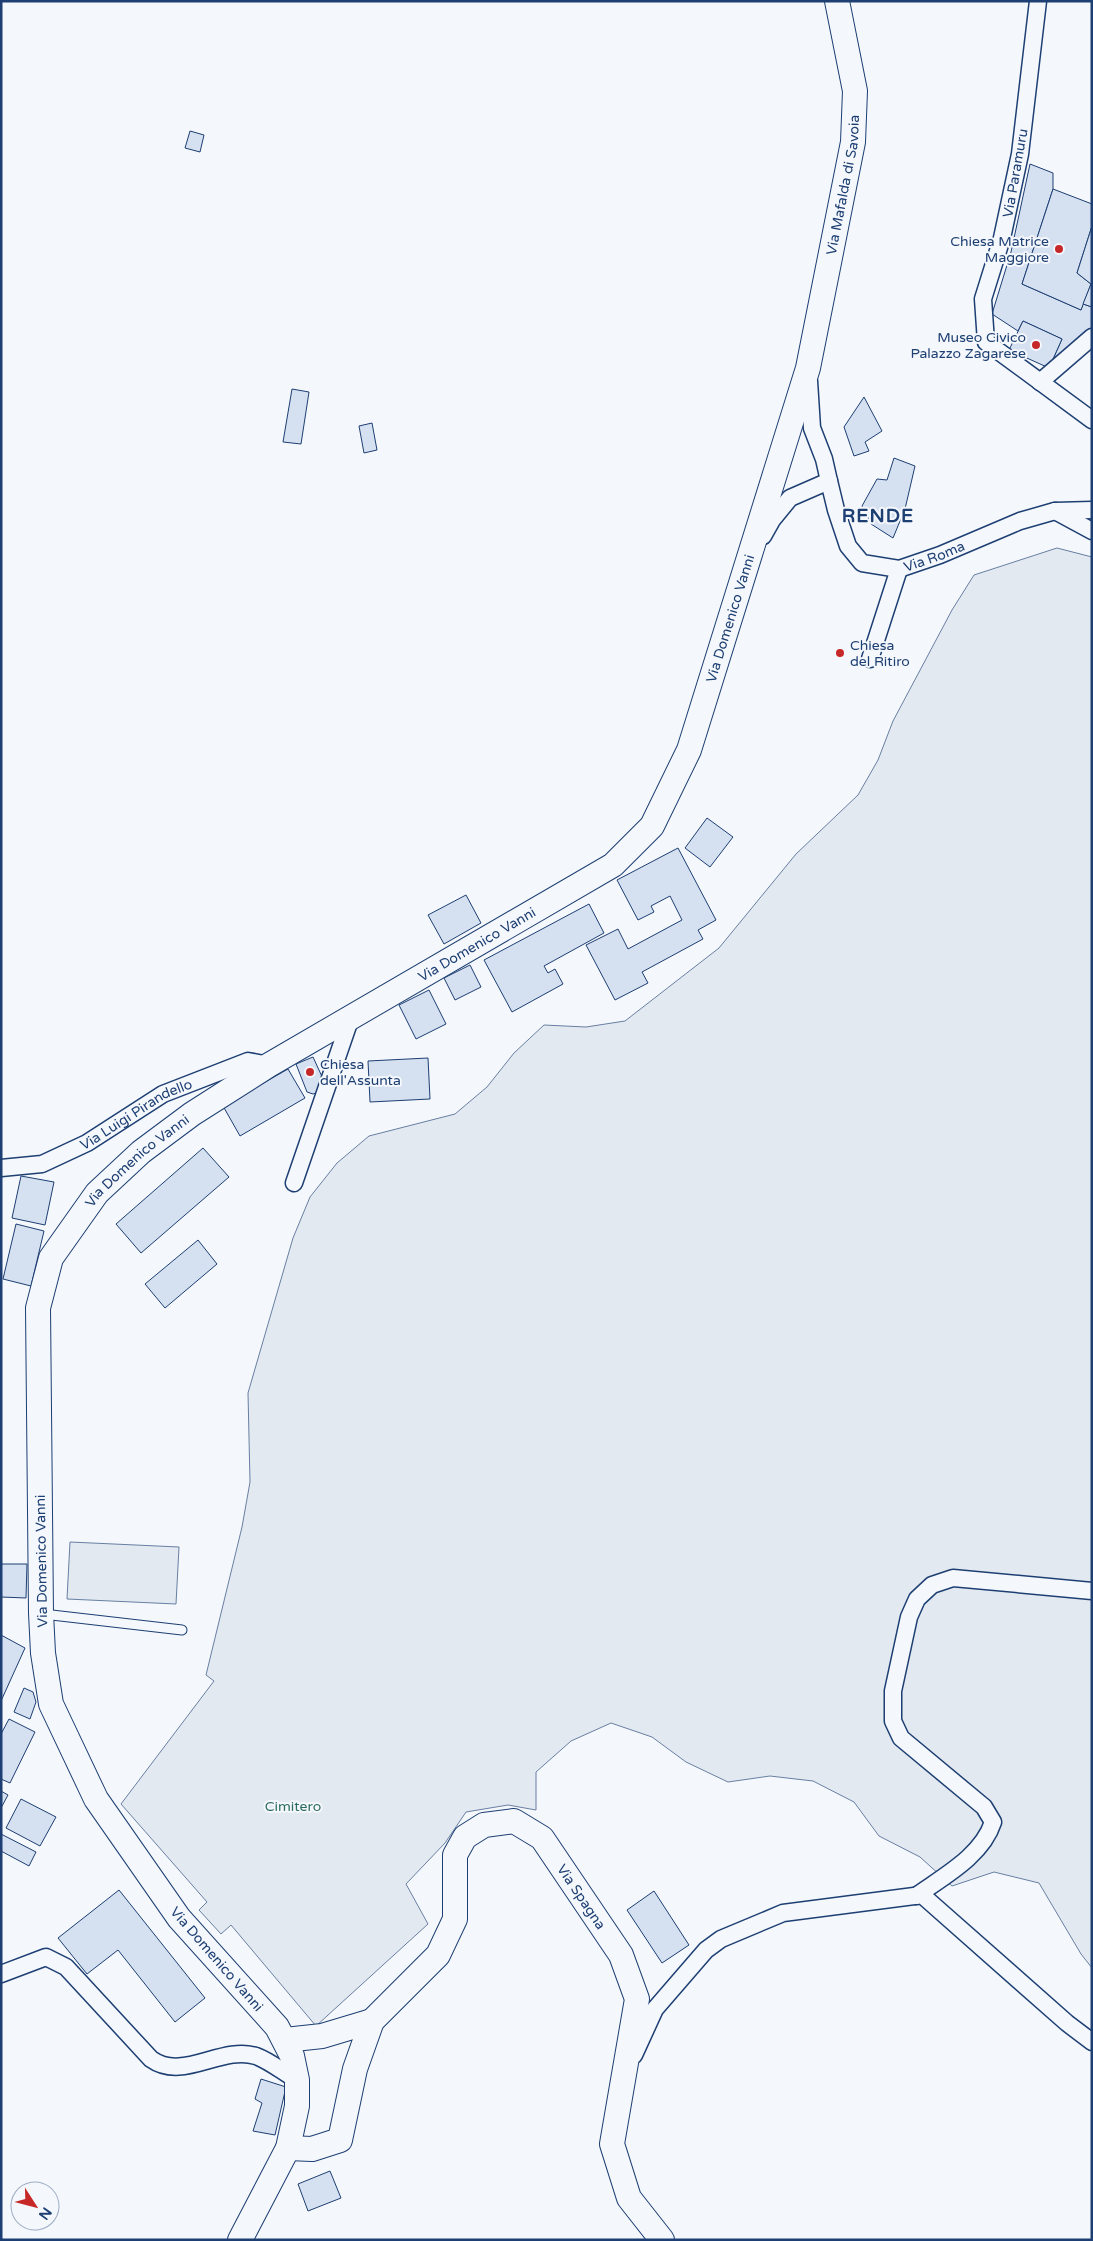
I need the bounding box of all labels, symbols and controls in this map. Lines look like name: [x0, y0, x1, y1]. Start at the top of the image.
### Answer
street label: Via Mafalda di Savoia: [823, 114, 863, 256]
street label: Via Paramuru: [999, 127, 1032, 219]
place label: Chiesa Matrice Maggiore: [950, 233, 1049, 266]
marker: Chiesa Matrice Maggiore: [1053, 243, 1065, 255]
place label: Museo Civico Palazzo Zagarese: [910, 329, 1026, 362]
marker: Museo Civico Palazzo Zagarese: [1030, 339, 1042, 351]
district label: RENDE: [842, 505, 914, 527]
street label: Via Roma: [902, 537, 967, 576]
street label: Via Domenico Vanni: [703, 553, 758, 685]
place label: Chiesa del Ritiro: [850, 637, 910, 670]
marker: Chiesa del Ritiro: [834, 647, 846, 659]
street label: Via Domenico Vanni: [415, 904, 539, 985]
place label: Chiesa dell'Assunta: [320, 1056, 401, 1089]
marker: Chiesa dell'Assunta: [304, 1066, 316, 1078]
street label: Via Luigi Pirandello: [78, 1076, 195, 1154]
street label: Via Domenico Vanni: [82, 1111, 193, 1211]
street label: Via Domenico Vanni: [32, 1494, 51, 1628]
park label: Cimitero: [265, 1798, 321, 1815]
street label: Via Spagna: [553, 1861, 609, 1933]
street label: Via Domenico Vanni: [167, 1904, 267, 2015]
north arrow: [10, 2181, 60, 2231]
text: N: [35, 2204, 55, 2223]

